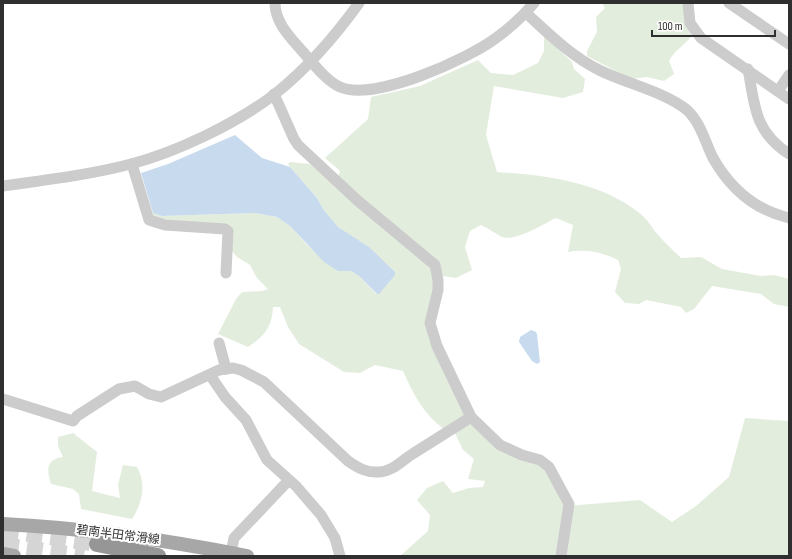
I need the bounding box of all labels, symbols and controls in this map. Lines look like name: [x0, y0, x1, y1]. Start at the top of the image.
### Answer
scale bar: [652, 12, 775, 38]
text: 100 m: [658, 19, 683, 34]
street label: 碧南半田常滑線: [75, 522, 161, 548]

